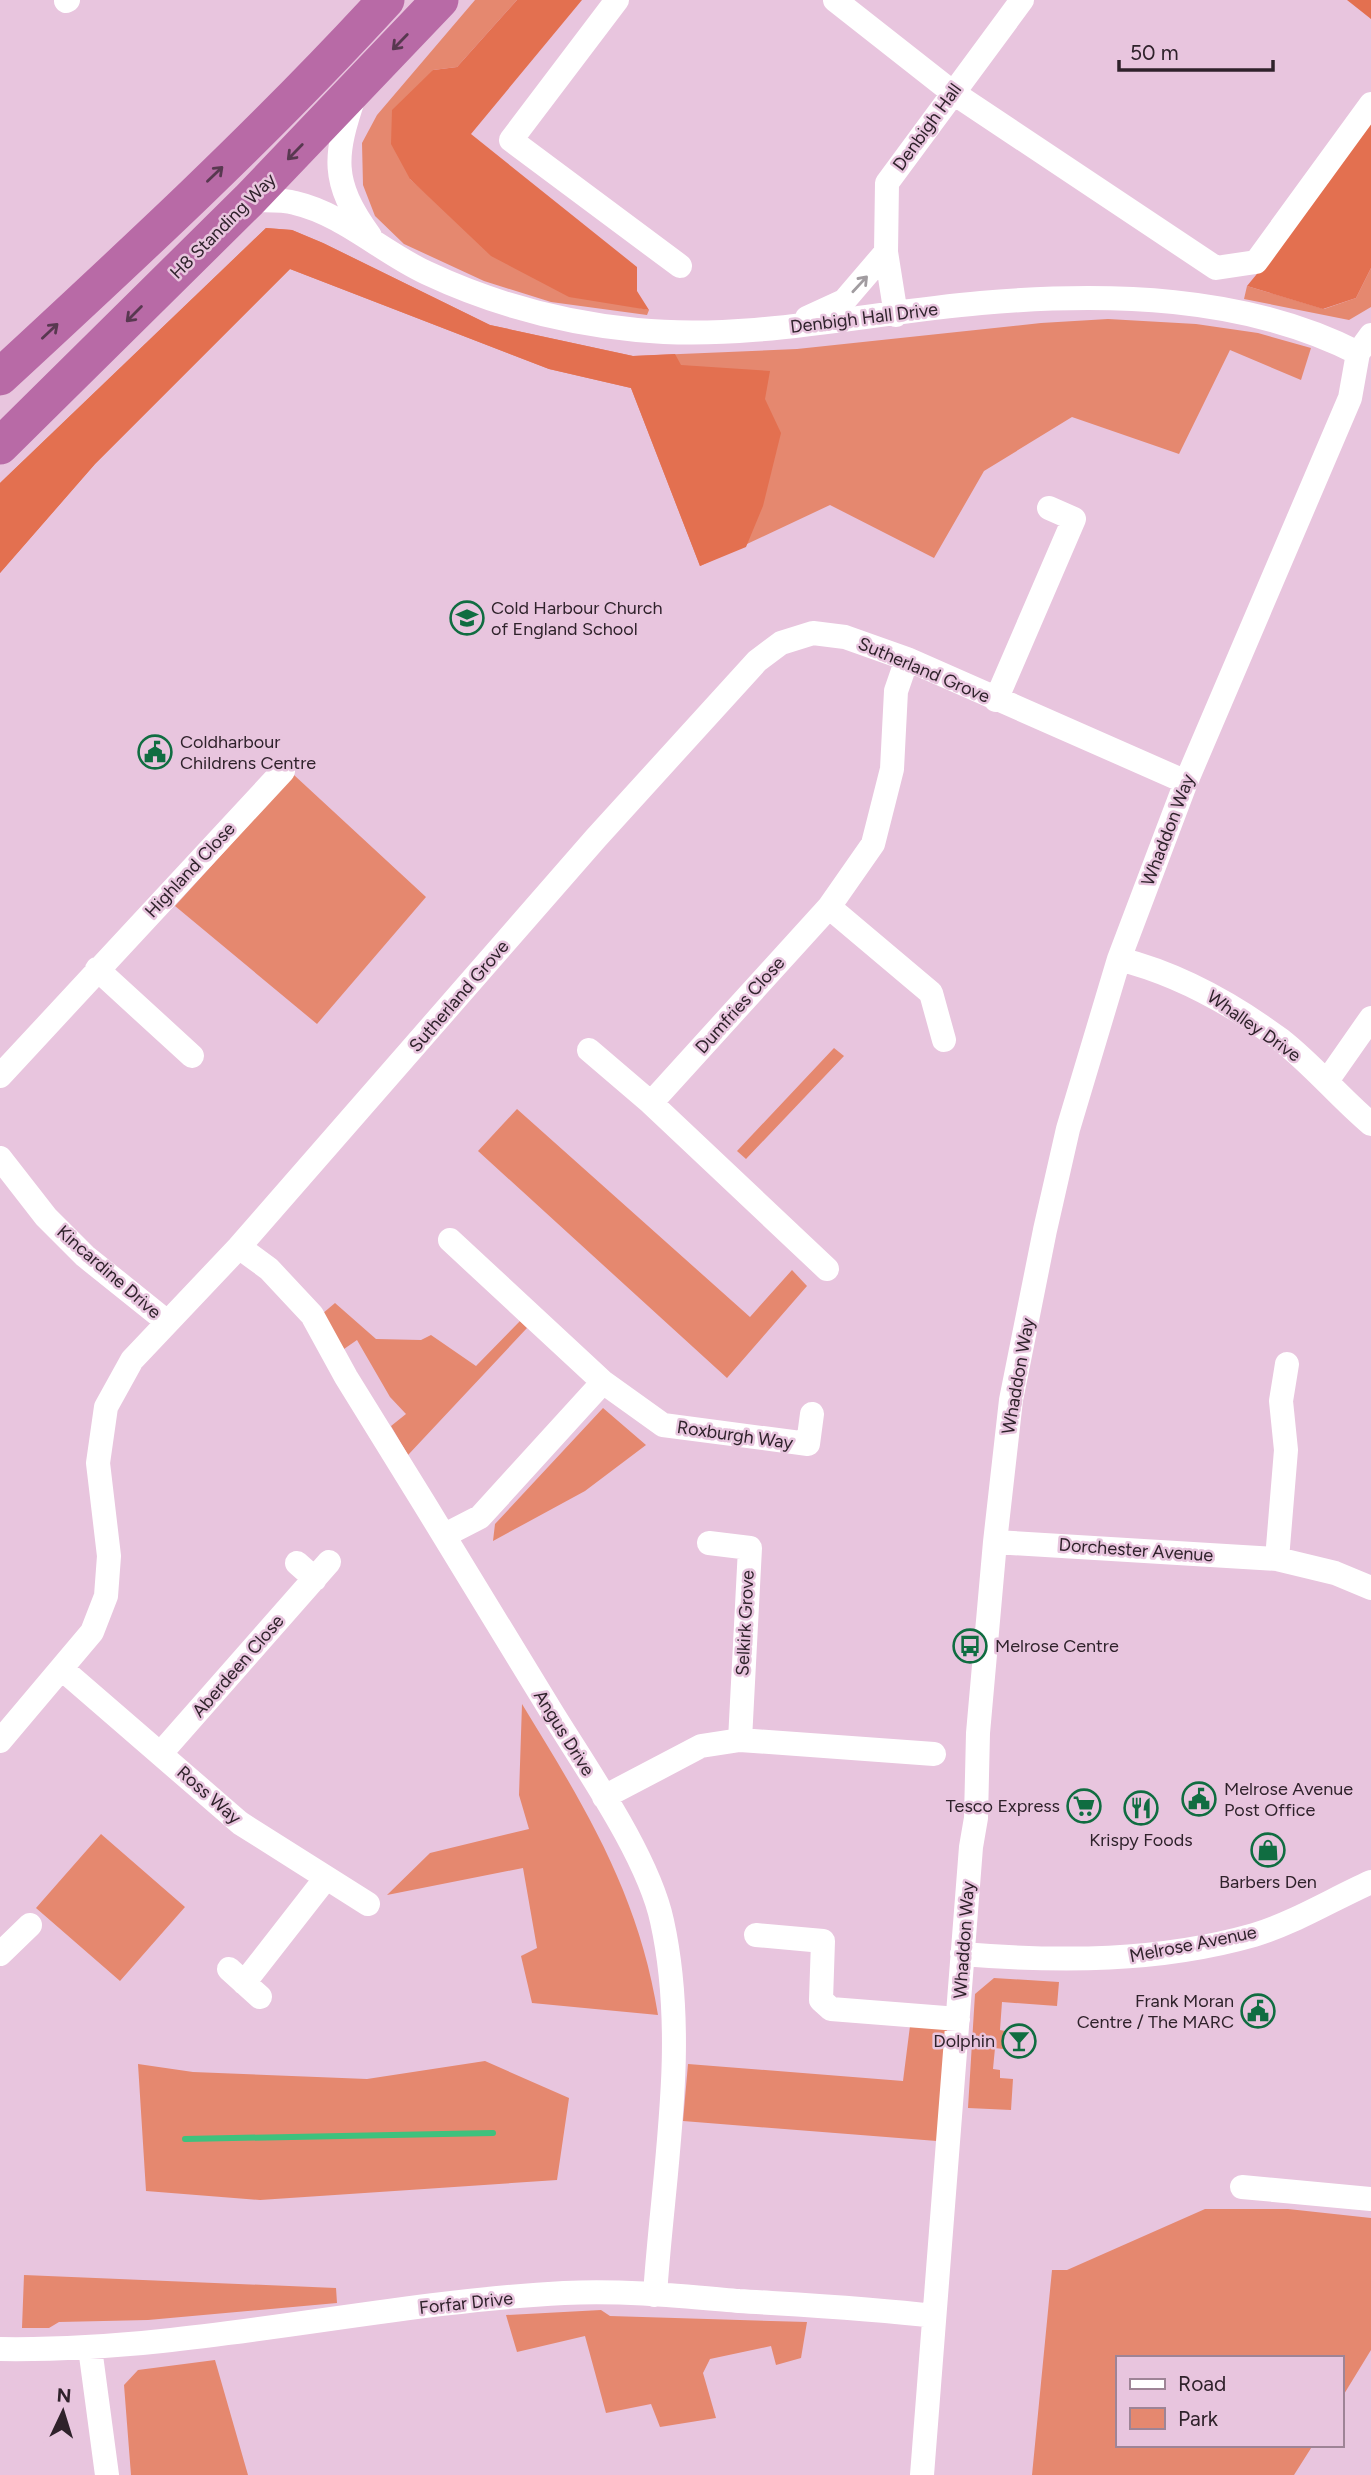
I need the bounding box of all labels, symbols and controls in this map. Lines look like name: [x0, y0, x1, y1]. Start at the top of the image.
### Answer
scale bar: [1119, 28, 1273, 72]
one-way arrow: [391, 34, 408, 51]
text: 50 m: [1130, 40, 1179, 65]
street label: Denbigh Hall: [888, 79, 966, 175]
one-way arrow: [286, 143, 303, 160]
one-way arrow: [206, 165, 223, 182]
street label: H8 Standing Way: [165, 168, 281, 284]
one-way arrow: [852, 276, 869, 293]
street label: Denbigh Hall Drive: [789, 298, 939, 338]
one-way arrow: [126, 305, 143, 322]
one-way arrow: [41, 322, 58, 339]
place label: Cold Harbour Church of England School: [491, 597, 663, 640]
school or university icon: Cold Harbour Church of England School: [448, 599, 486, 637]
street label: Sutherland Grove: [855, 632, 993, 708]
place label: Coldharbour Childrens Centre: [180, 731, 316, 774]
public building icon: Coldharbour Childrens Centre: [136, 733, 174, 771]
street label: Whaddon Way: [1137, 771, 1200, 889]
street label: Highland Close: [140, 818, 240, 922]
street label: Sutherland Grove: [404, 935, 514, 1056]
street label: Dumfries Close: [691, 952, 789, 1058]
street label: Whalley Drive: [1203, 986, 1305, 1067]
street label: Kincardine Drive: [52, 1221, 166, 1323]
street label: Whaddon Way: [997, 1316, 1039, 1436]
street label: Roxburgh Way: [676, 1416, 795, 1454]
street label: Dorchester Avenue: [1058, 1534, 1214, 1566]
street label: Selkirk Grove: [731, 1569, 759, 1676]
street label: Aberdeen Close: [187, 1610, 289, 1722]
bus stop icon: Melrose Centre: [951, 1627, 989, 1665]
place label: Melrose Centre: [995, 1635, 1119, 1657]
street label: Angus Drive: [529, 1686, 599, 1780]
street label: Ross Way: [172, 1761, 246, 1829]
place label: Melrose Avenue Post Office: [1224, 1778, 1353, 1821]
public building icon: Melrose Avenue Post Office: [1180, 1780, 1218, 1818]
supermarket icon: Tesco Express: [1065, 1787, 1103, 1825]
restaurant icon: Krispy Foods: [1122, 1789, 1160, 1827]
place label: Tesco Express: [946, 1795, 1060, 1817]
place label: Krispy Foods: [1089, 1829, 1193, 1851]
shop icon: Barbers Den: [1249, 1831, 1287, 1869]
place label: Barbers Den: [1219, 1871, 1317, 1893]
street label: Whaddon Way: [949, 1880, 979, 1999]
street label: Melrose Avenue: [1128, 1921, 1259, 1967]
place label: Frank Moran Centre / The MARC: [1077, 1990, 1234, 2033]
public building icon: Frank Moran Centre / The MARC: [1239, 1992, 1277, 2030]
bar icon: Dolphin: [1000, 2022, 1038, 2060]
place label: Dolphin: [933, 2030, 995, 2052]
street label: Forfar Drive: [418, 2287, 514, 2319]
legend: [1116, 2356, 1343, 2447]
text: Road: [1178, 2371, 1226, 2396]
north arrow: [28, 2377, 98, 2447]
text: N: [56, 2384, 72, 2408]
text: Park: [1178, 2406, 1219, 2431]

